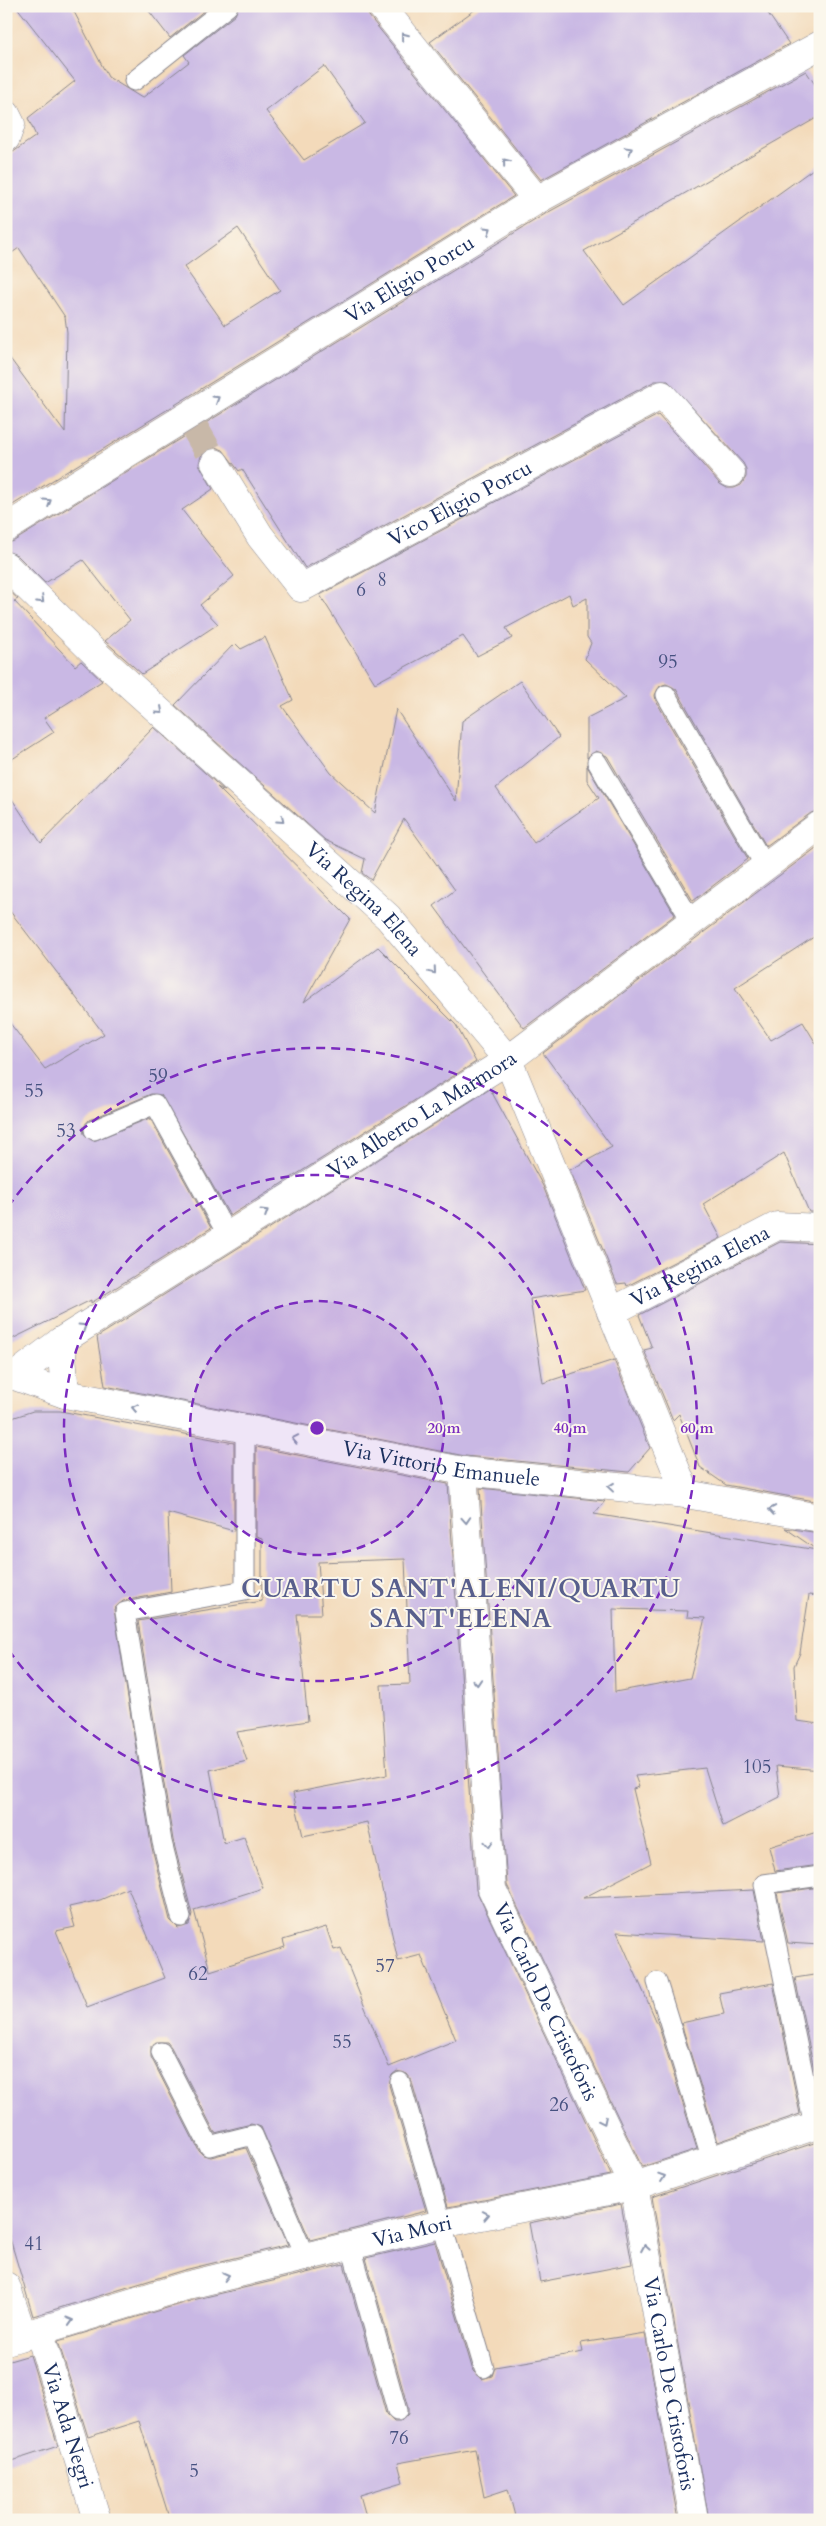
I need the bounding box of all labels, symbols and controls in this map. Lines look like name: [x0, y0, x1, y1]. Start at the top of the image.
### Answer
one-way arrow: [401, 32, 410, 41]
one-way arrow: [624, 146, 633, 156]
one-way arrow: [504, 159, 512, 168]
one-way arrow: [482, 227, 491, 237]
street label: Via Eligio Porcu: [339, 228, 480, 330]
one-way arrow: [210, 395, 219, 405]
street label: Vico Eligio Porcu: [383, 453, 537, 554]
one-way arrow: [42, 499, 51, 509]
house number: 8: [377, 567, 387, 593]
house number: 6: [356, 577, 366, 603]
one-way arrow: [35, 594, 44, 603]
house number: 95: [658, 649, 678, 675]
one-way arrow: [154, 706, 163, 715]
one-way arrow: [275, 814, 284, 823]
street label: Via Regina Elena: [299, 835, 429, 963]
one-way arrow: [428, 965, 437, 974]
street label: Via Alberto La Marmora: [322, 1044, 523, 1185]
house number: 59: [148, 1063, 168, 1089]
house number: 55: [24, 1078, 44, 1104]
house number: 53: [56, 1118, 76, 1144]
one-way arrow: [259, 1209, 268, 1219]
street label: Via Regina Elena: [625, 1218, 775, 1315]
one-way arrow: [77, 1324, 86, 1333]
one-way arrow: [131, 1403, 140, 1414]
text: 20 m: [427, 1418, 461, 1438]
text: 40 m: [553, 1418, 587, 1438]
text: 60 m: [680, 1418, 714, 1438]
centre of rings: [308, 1419, 326, 1437]
one-way arrow: [291, 1434, 299, 1444]
street label: Via Vittorio Emanuele: [340, 1434, 542, 1494]
one-way arrow: [607, 1481, 615, 1492]
one-way arrow: [767, 1505, 776, 1515]
one-way arrow: [461, 1516, 472, 1524]
district label: CUARTU SANT'ALENI/QUARTU SANT'ELENA: [241, 1571, 681, 1636]
one-way arrow: [472, 1678, 483, 1686]
house number: 105: [742, 1754, 772, 1780]
one-way arrow: [483, 1840, 494, 1848]
street label: Via Carlo De Cristoforis: [486, 1898, 605, 2106]
house number: 57: [375, 1953, 395, 1979]
house number: 62: [188, 1961, 208, 1987]
house number: 55: [332, 2029, 352, 2055]
house number: 26: [549, 2092, 569, 2118]
one-way arrow: [597, 2116, 607, 2125]
one-way arrow: [657, 2173, 666, 2183]
street label: Via Mori: [370, 2208, 455, 2255]
one-way arrow: [482, 2211, 491, 2221]
house number: 41: [24, 2231, 44, 2257]
one-way arrow: [641, 2243, 651, 2252]
one-way arrow: [221, 2271, 230, 2282]
street label: Via Carlo De Cristoforis: [636, 2275, 702, 2493]
one-way arrow: [65, 2317, 73, 2327]
street label: Via Ada Negri: [35, 2360, 100, 2492]
house number: 76: [389, 2425, 409, 2451]
house number: 5: [189, 2458, 199, 2484]

